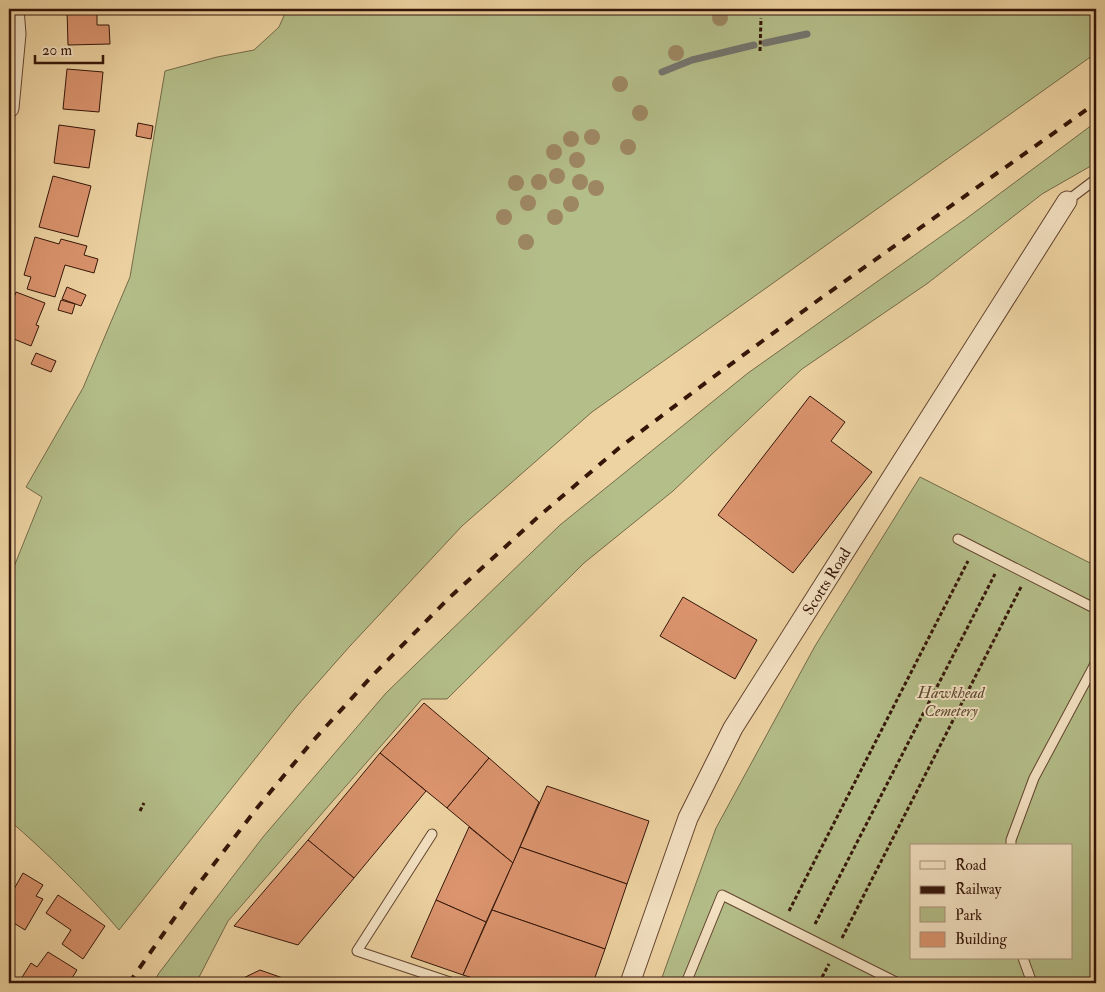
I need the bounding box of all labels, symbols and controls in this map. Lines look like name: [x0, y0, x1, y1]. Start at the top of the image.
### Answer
scale bar: [35, 32, 102, 64]
text: 20 m: [42, 41, 72, 60]
street label: Scotts Road: [798, 544, 855, 619]
park label: Hawkhead Cemetery: [917, 683, 986, 721]
legend: [910, 844, 1072, 960]
text: Road: [955, 856, 987, 875]
text: Railway: [955, 880, 1002, 899]
text: Park: [955, 906, 982, 925]
text: Building: [955, 930, 1007, 949]

